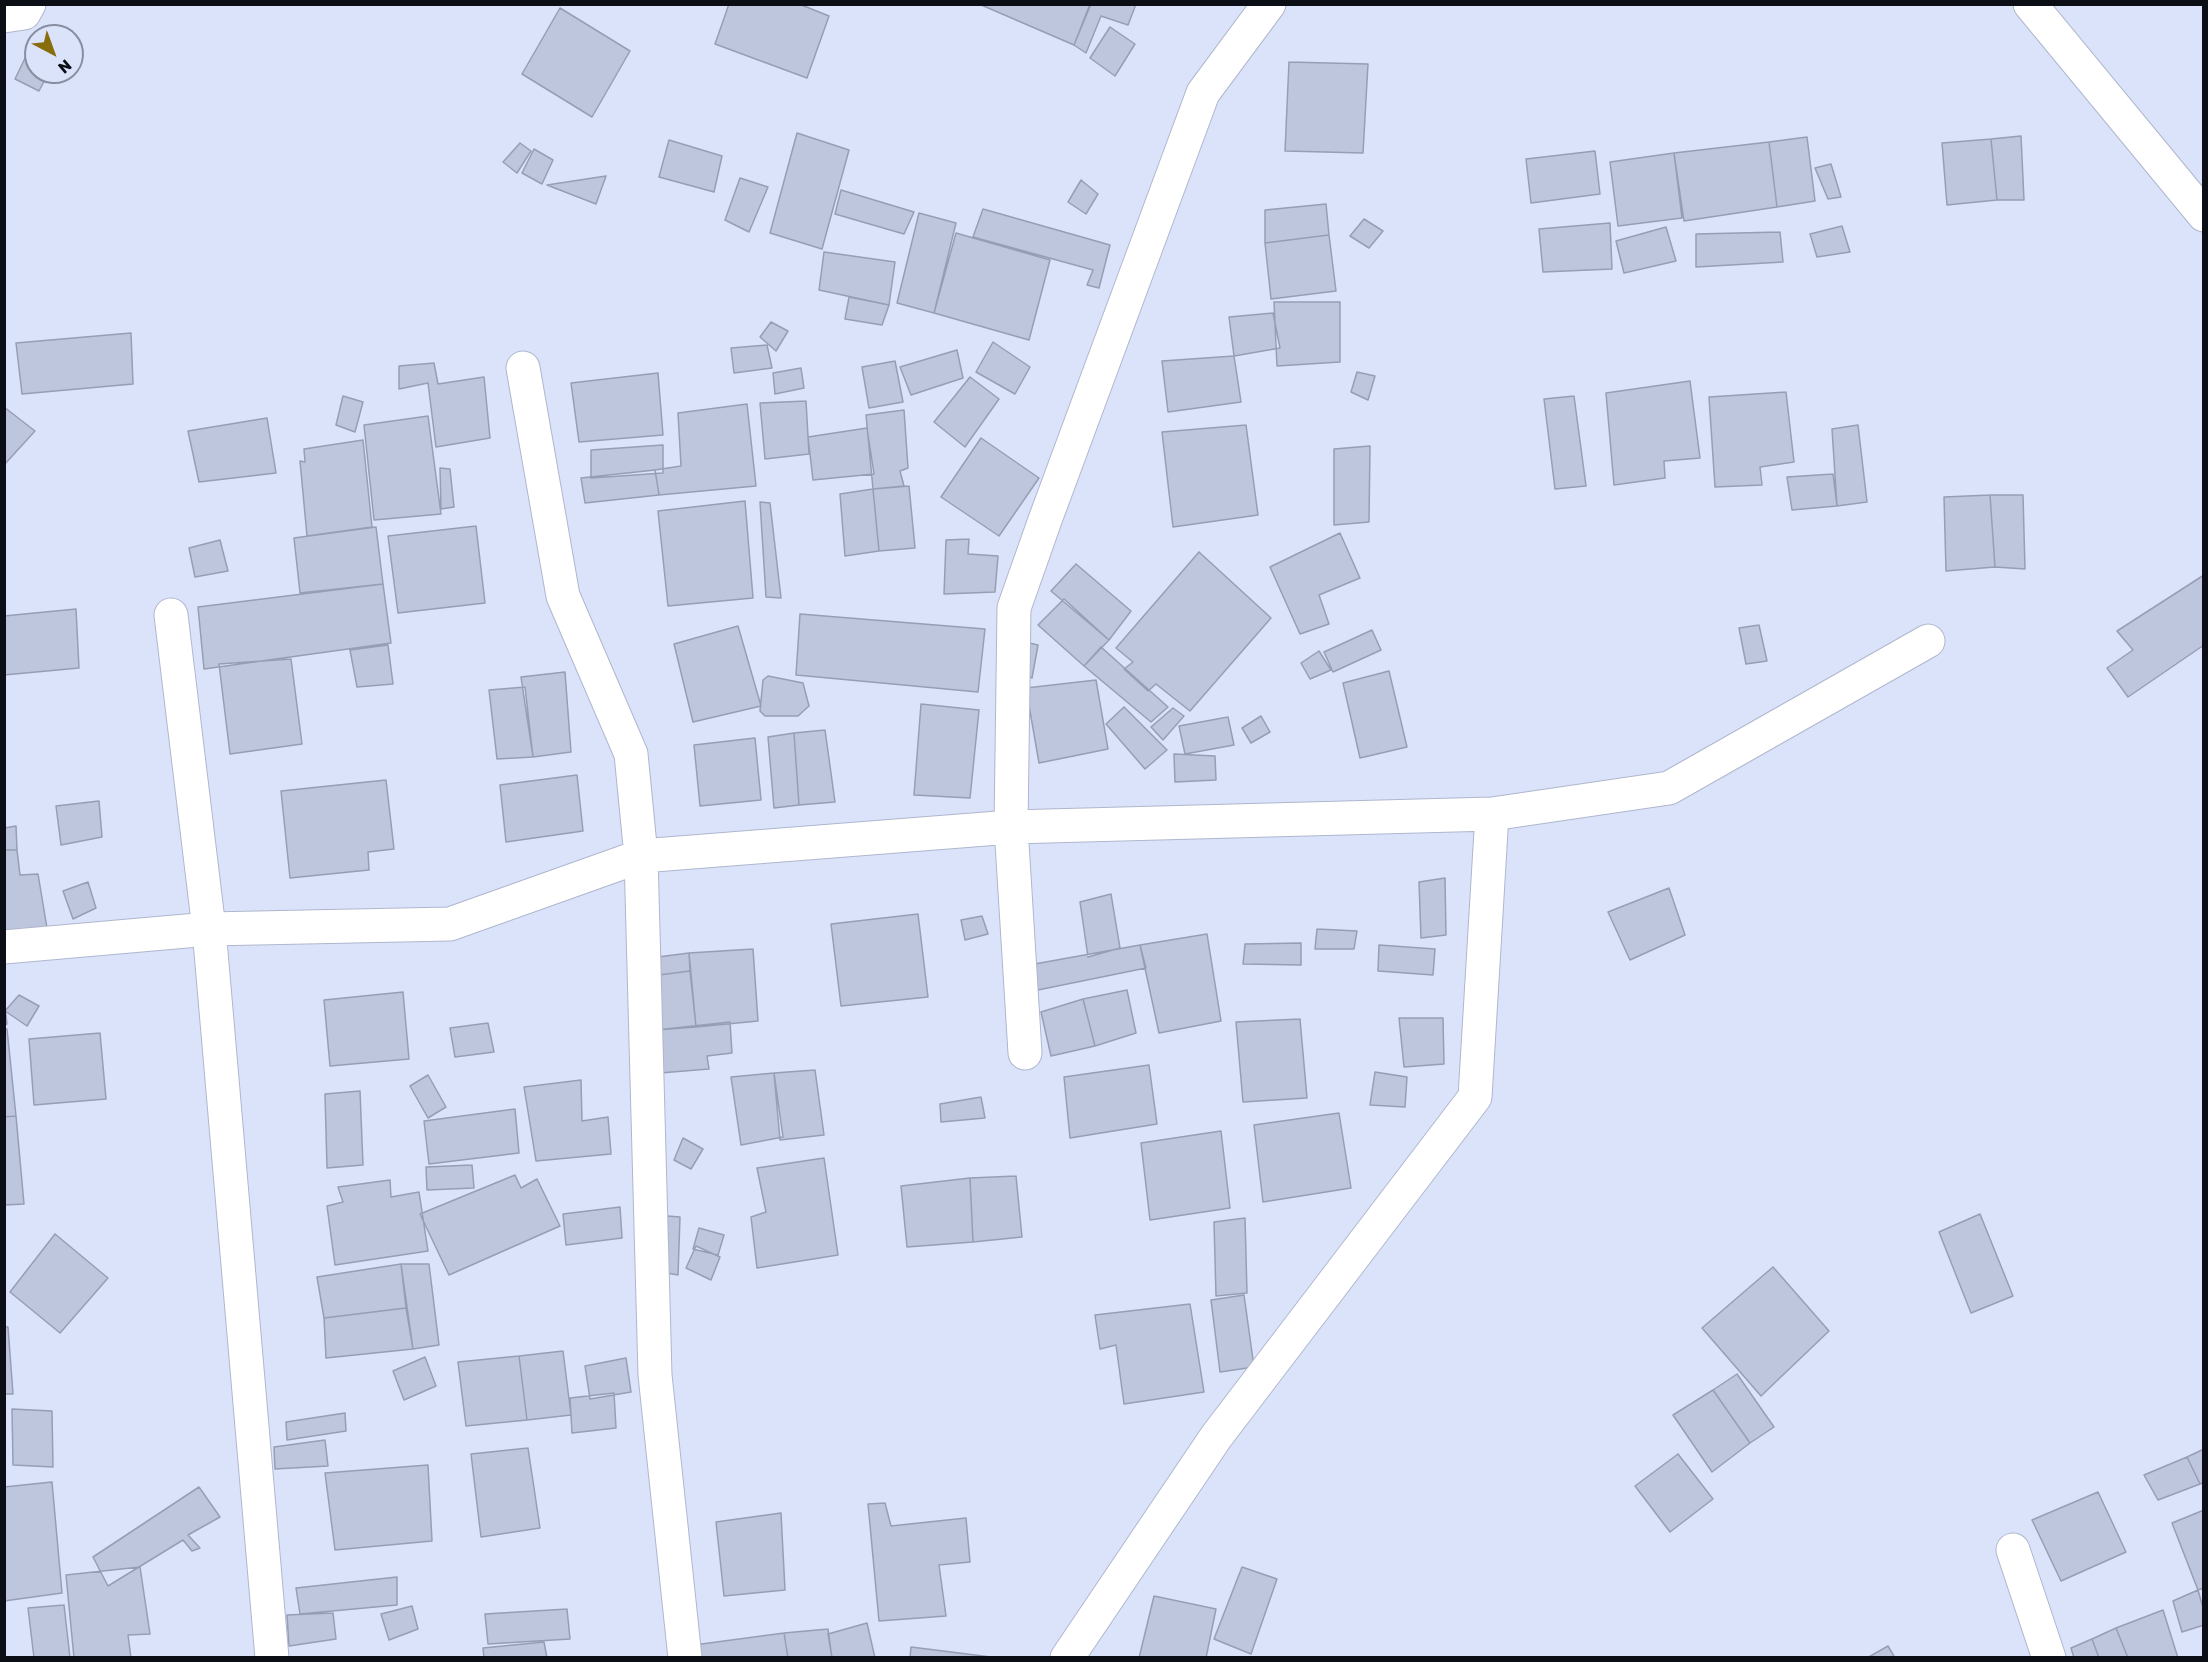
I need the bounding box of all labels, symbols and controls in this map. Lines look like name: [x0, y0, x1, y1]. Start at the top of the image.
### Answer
north arrow: [24, 24, 84, 84]
text: N: [54, 56, 75, 77]

